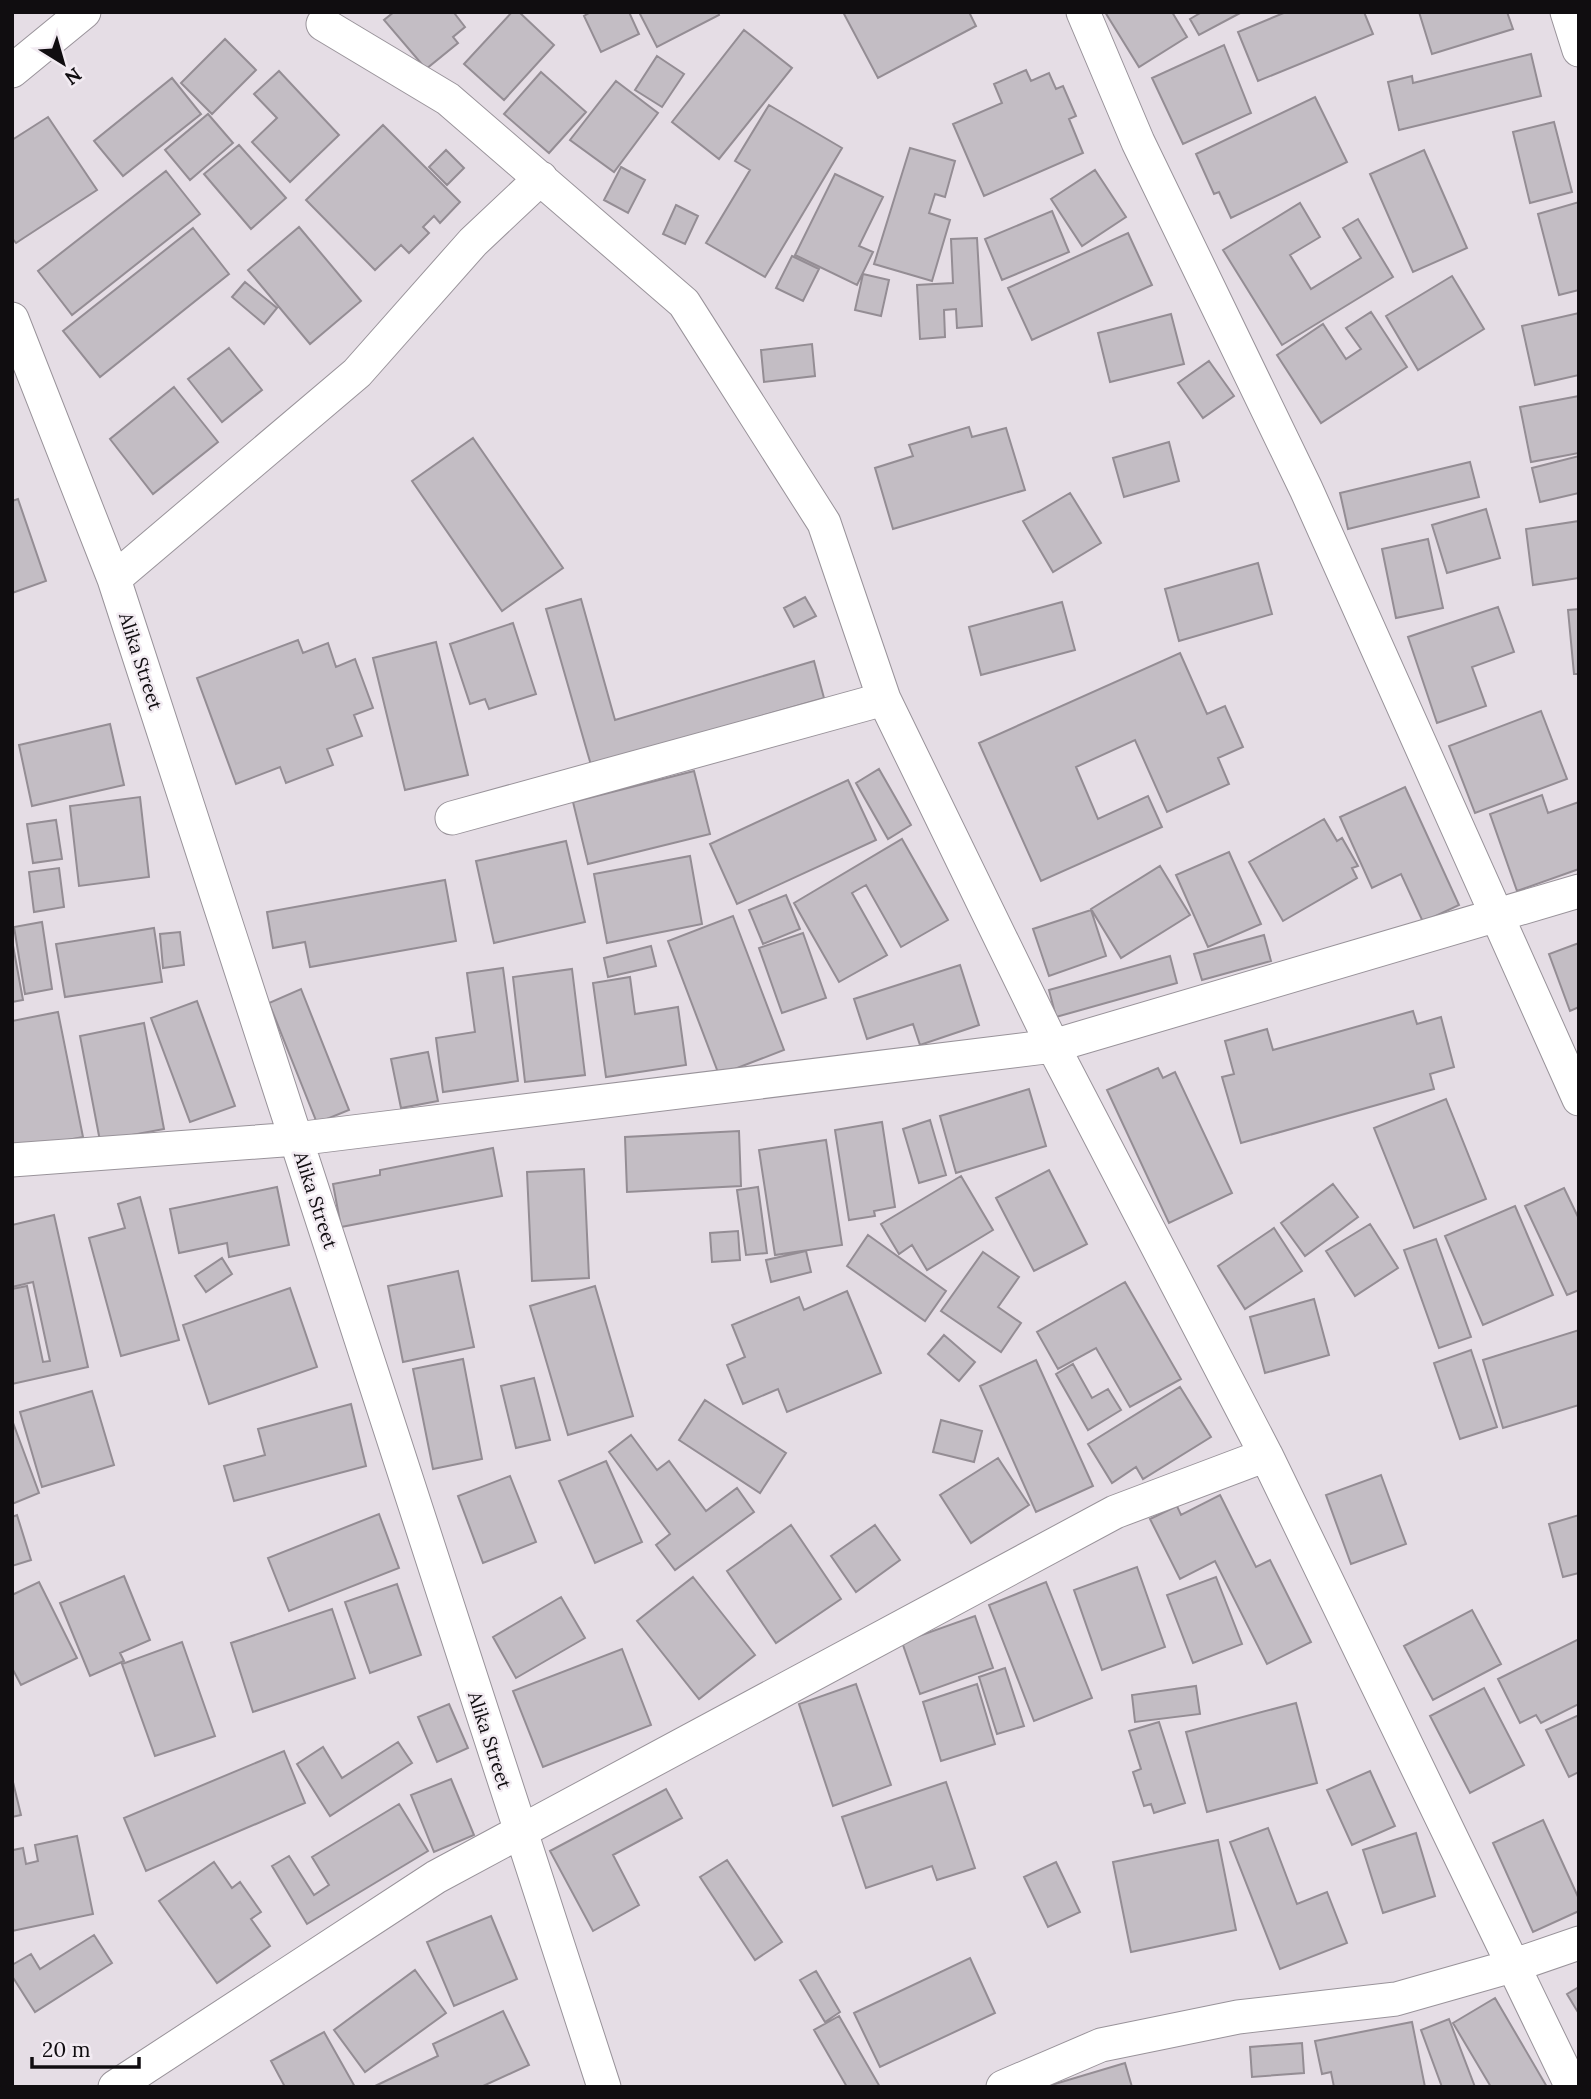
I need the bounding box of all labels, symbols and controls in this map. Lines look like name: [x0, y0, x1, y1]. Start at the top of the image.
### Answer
north arrow: [28, 28, 98, 98]
text: N: [60, 63, 86, 91]
street label: Alika Street: [114, 608, 168, 713]
street label: Alika Street: [289, 1147, 343, 1252]
street label: Alika Street: [463, 1687, 517, 1792]
scale bar: [32, 2025, 138, 2070]
text: 20 m: [42, 2036, 91, 2063]

